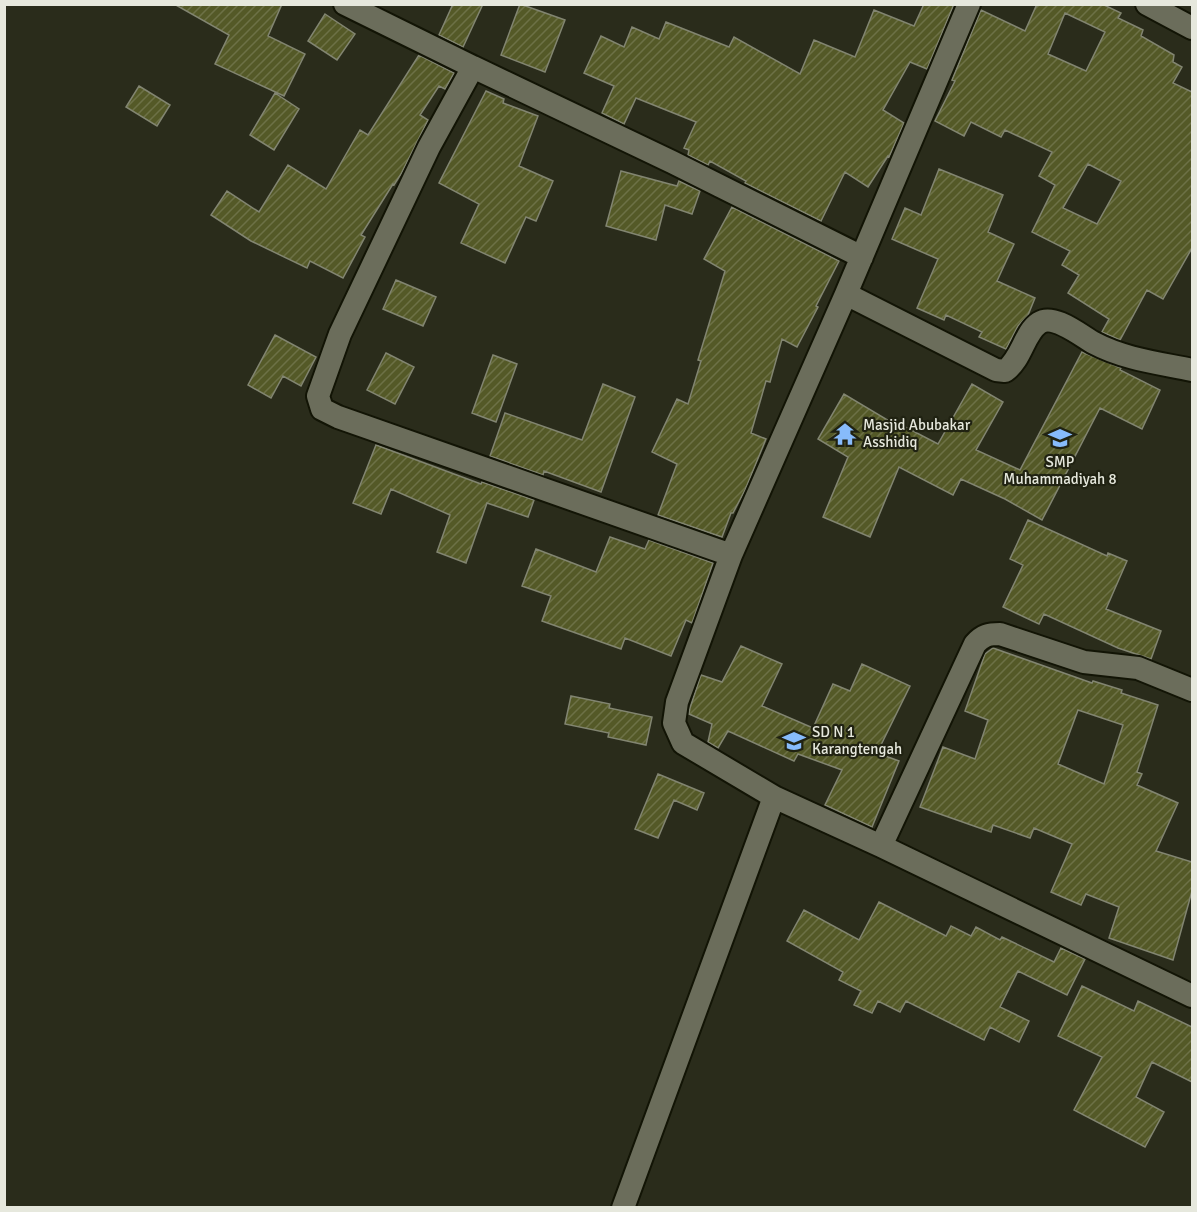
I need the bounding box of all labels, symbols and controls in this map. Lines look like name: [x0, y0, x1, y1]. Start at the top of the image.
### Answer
place label: Masjid Abubakar Asshidiq: [863, 416, 971, 451]
temple icon: Masjid Abubakar Asshidiq: [832, 421, 858, 447]
school or university icon: SMP Muhammadiyah 8: [1047, 425, 1073, 451]
place label: SMP Muhammadiyah 8: [1003, 453, 1117, 488]
place label: SD N 1 Karangtengah: [812, 723, 902, 758]
school or university icon: SD N 1 Karangtengah: [781, 728, 807, 754]

